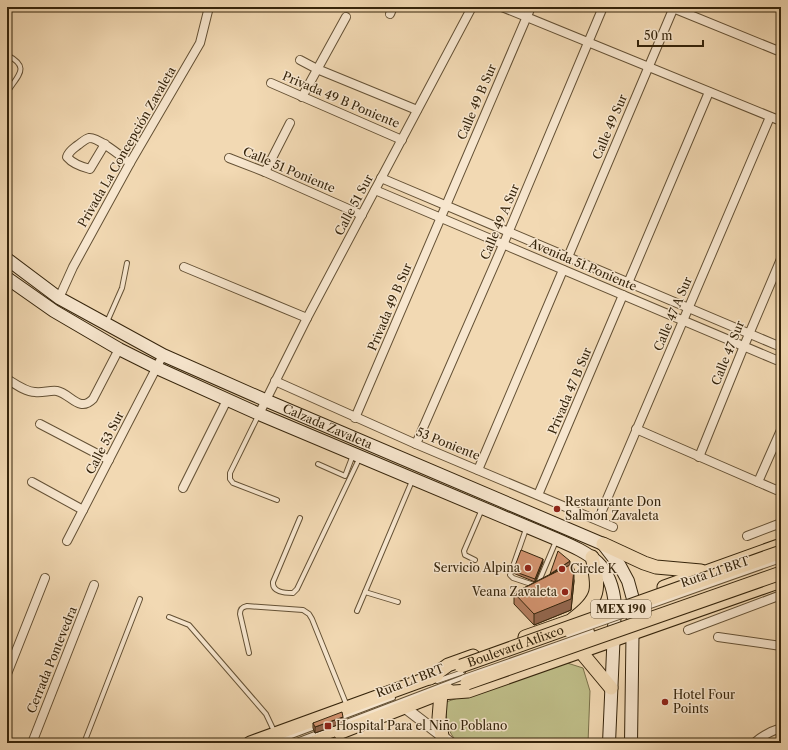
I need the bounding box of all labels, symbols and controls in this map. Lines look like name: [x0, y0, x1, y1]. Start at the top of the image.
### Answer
scale bar: [638, 22, 703, 48]
text: 50 m: [644, 28, 673, 43]
street label: Calle 49 B Sur: [454, 62, 499, 142]
street label: Privada La Concepción Zavaleta: [74, 63, 179, 230]
street label: Privada 49 B Poniente: [280, 68, 402, 131]
street label: Calle 49 Sur: [589, 92, 630, 162]
street label: Calle 51 Poniente: [241, 143, 338, 196]
street label: Calle 51 Sur: [331, 172, 376, 238]
street label: Calle 49 A Sur: [477, 182, 522, 262]
street label: Avenida 51 Poniente: [526, 235, 639, 294]
street label: Privada 49 B Sur: [364, 261, 415, 353]
street label: Calle 47 A Sur: [650, 274, 695, 353]
street label: Calle 47 Sur: [708, 318, 747, 387]
street label: Privada 47 B Sur: [544, 345, 595, 437]
street label: Calzada Zavaleta: [281, 400, 375, 452]
street label: Calle 53 Sur: [82, 409, 127, 477]
street label: 53 Poniente: [414, 424, 483, 463]
place label: Restaurante Don Salmón Zavaleta: [565, 494, 662, 523]
marker: Restaurante Don Salmón Zavaleta: [552, 504, 562, 514]
street label: Ruta L1 BRT: [678, 553, 751, 590]
place label: Servicio Alpina: [434, 560, 521, 575]
place label: Circle K: [570, 561, 618, 576]
marker: Servicio Alpina: [523, 563, 533, 573]
marker: Circle K: [557, 564, 567, 574]
place label: Veana Zavaleta: [471, 584, 558, 599]
marker: Veana Zavaleta: [560, 587, 570, 597]
road number: MEX 190: [591, 600, 651, 618]
street label: Cerrada Pontevedra: [23, 604, 80, 715]
street label: Boulevard Atlixco: [465, 622, 566, 670]
street label: Ruta L1 BRT: [374, 661, 446, 700]
place label: Hotel Four Points: [673, 687, 735, 716]
marker: Hotel Four Points: [660, 697, 670, 707]
place label: Hospital Para el Niño Poblano: [336, 718, 507, 733]
marker: Hospital Para el Niño Poblano: [323, 721, 333, 731]

